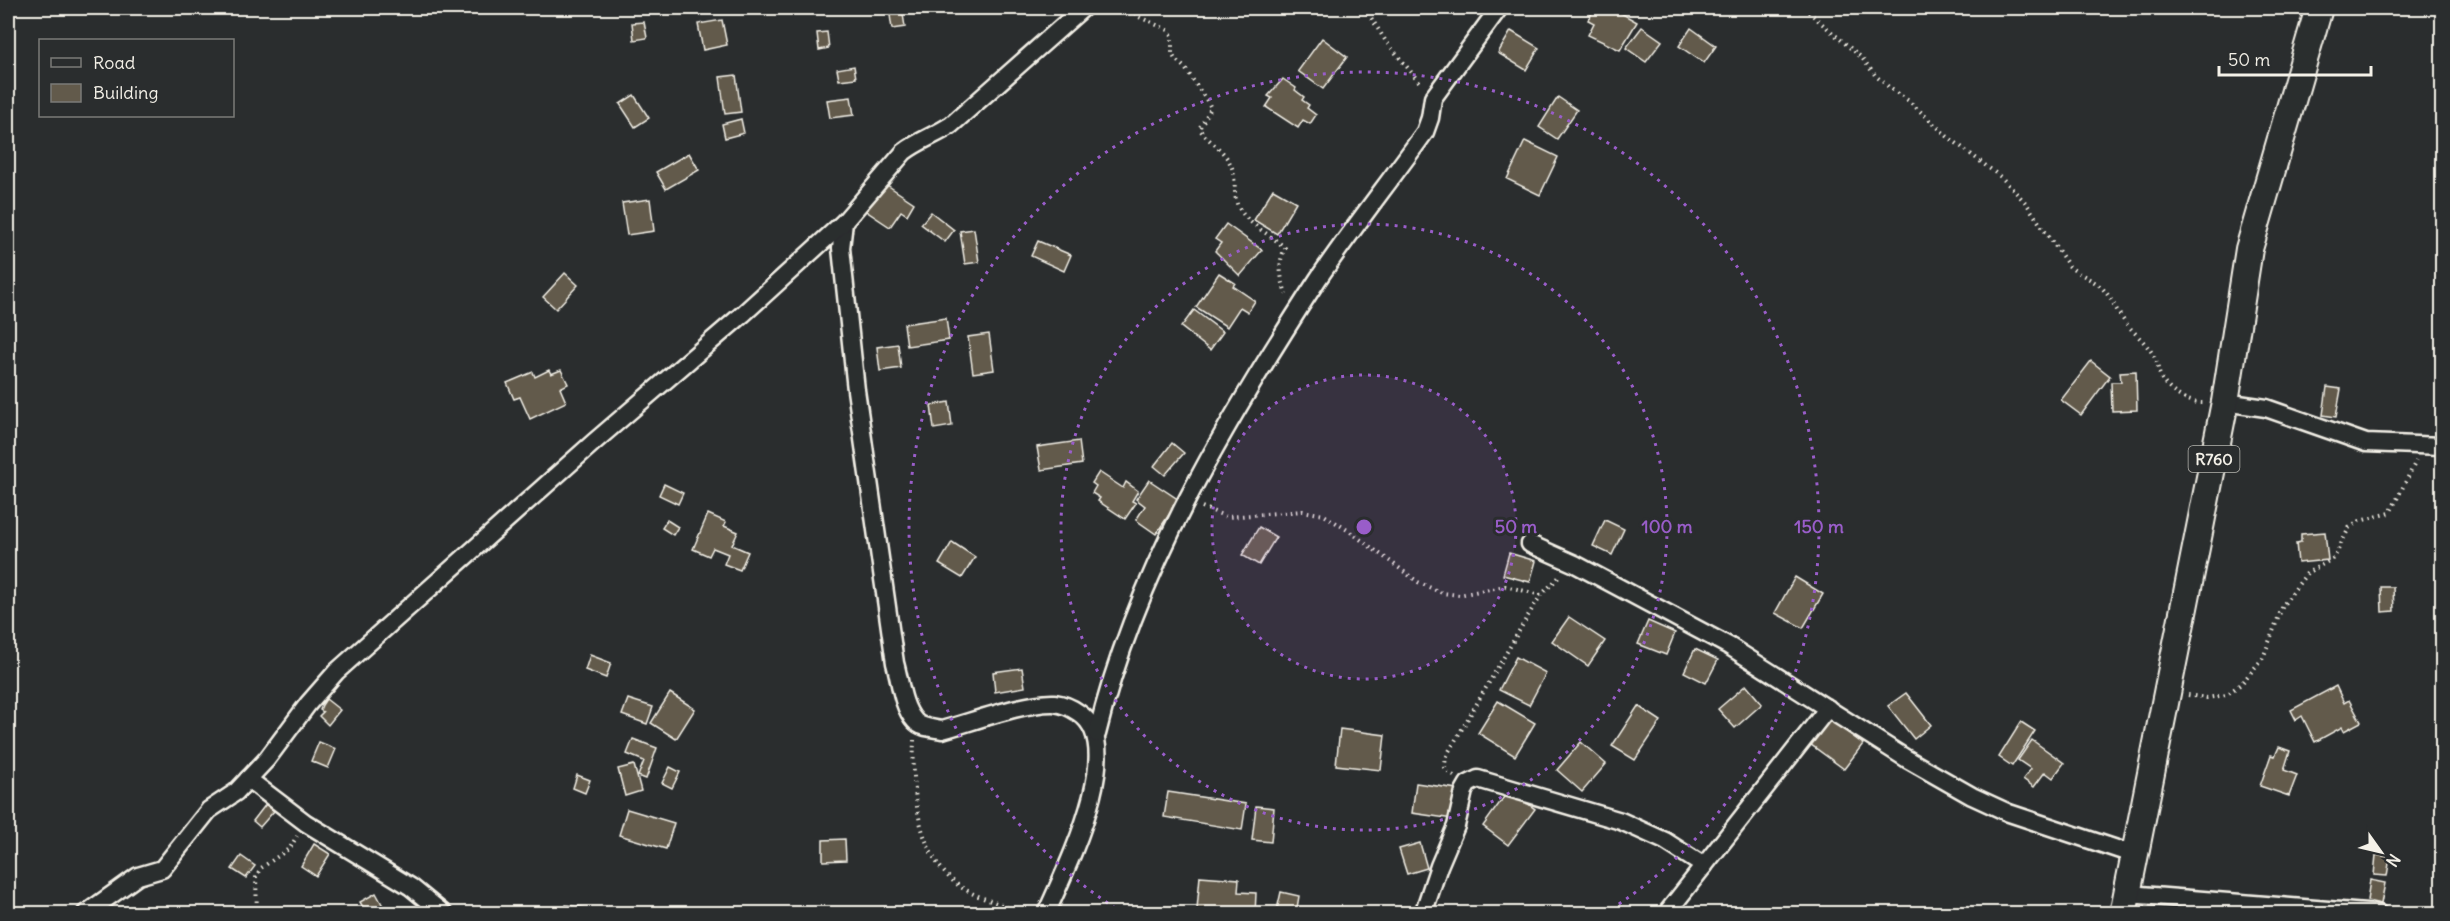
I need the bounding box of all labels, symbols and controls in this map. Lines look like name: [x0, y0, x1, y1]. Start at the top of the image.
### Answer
legend: [39, 39, 234, 117]
scale bar: [2219, 39, 2370, 77]
text: 50 m: [2228, 48, 2270, 71]
text: Road: [93, 51, 136, 74]
text: Building: [93, 81, 158, 104]
road number: R760: [2188, 446, 2240, 472]
text: 50 m: [1495, 515, 1537, 538]
text: 100 m: [1642, 515, 1693, 538]
text: 150 m: [1794, 515, 1844, 538]
centre of rings: [1354, 517, 1374, 537]
north arrow: [2351, 822, 2411, 882]
text: N: [2382, 850, 2405, 871]

